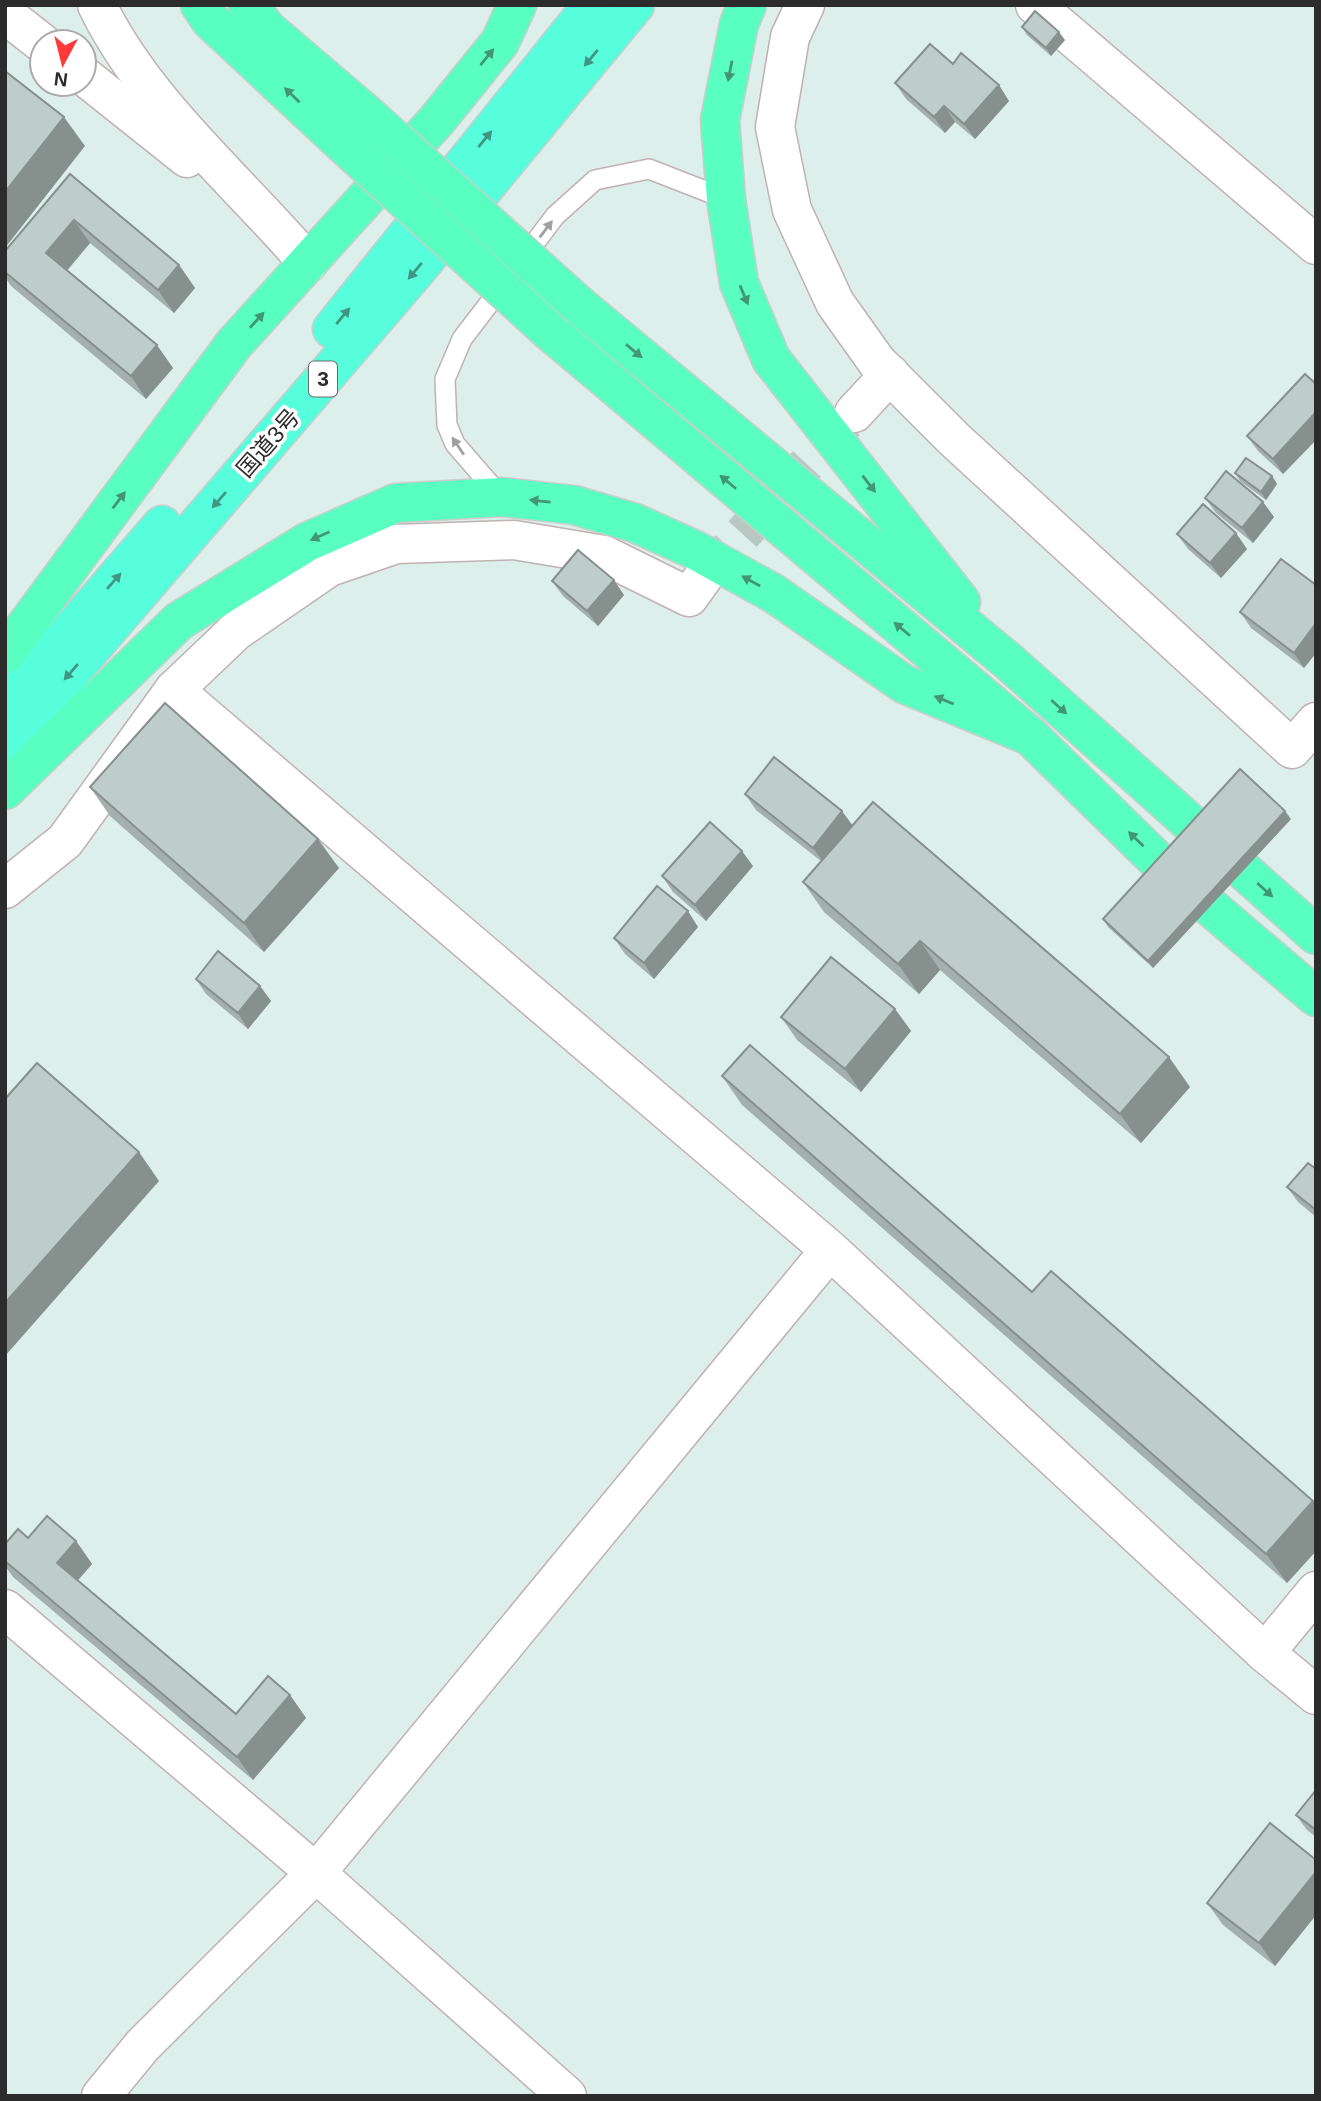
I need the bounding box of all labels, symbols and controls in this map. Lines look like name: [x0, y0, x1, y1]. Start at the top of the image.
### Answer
north arrow: [28, 28, 98, 98]
one-way arrow: [480, 48, 495, 66]
one-way arrow: [584, 48, 599, 66]
one-way arrow: [724, 60, 735, 82]
text: N: [53, 68, 69, 91]
one-way arrow: [284, 88, 301, 104]
one-way arrow: [478, 130, 493, 148]
one-way arrow: [538, 220, 553, 238]
one-way arrow: [408, 262, 423, 280]
one-way arrow: [739, 285, 750, 306]
one-way arrow: [335, 307, 350, 324]
one-way arrow: [248, 311, 264, 328]
one-way arrow: [624, 343, 642, 358]
road number: 3: [309, 362, 337, 396]
street label: 国道3号: [231, 404, 305, 482]
one-way arrow: [451, 437, 465, 455]
one-way arrow: [861, 474, 876, 492]
one-way arrow: [720, 475, 737, 490]
one-way arrow: [212, 491, 227, 508]
one-way arrow: [111, 492, 126, 510]
one-way arrow: [529, 495, 551, 506]
one-way arrow: [310, 530, 330, 542]
one-way arrow: [106, 572, 121, 589]
one-way arrow: [741, 575, 761, 587]
one-way arrow: [894, 621, 912, 636]
one-way arrow: [63, 663, 79, 681]
one-way arrow: [933, 695, 954, 706]
one-way arrow: [1050, 698, 1067, 714]
one-way arrow: [1128, 831, 1145, 847]
one-way arrow: [1256, 882, 1274, 898]

